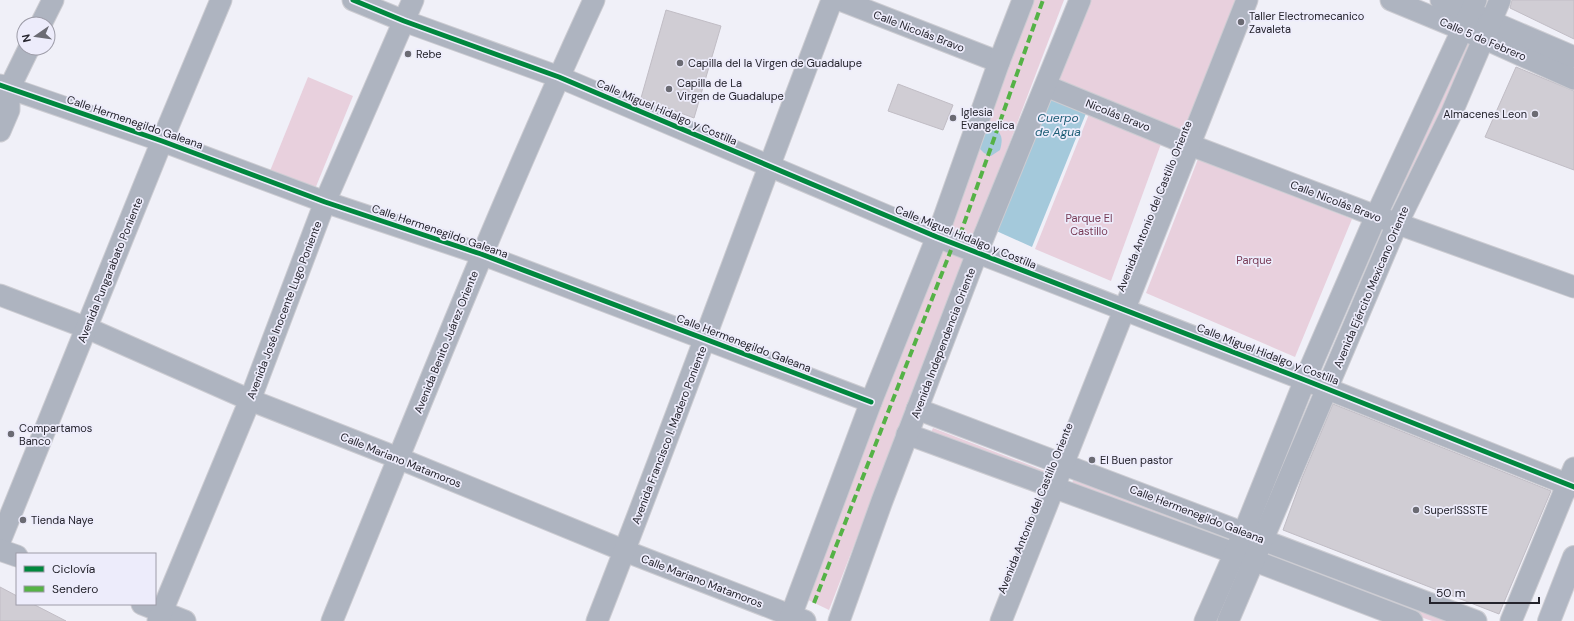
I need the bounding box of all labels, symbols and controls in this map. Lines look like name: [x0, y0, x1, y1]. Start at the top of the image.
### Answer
street label: Calle Nicolás Bravo: [871, 7, 967, 55]
place label: Taller Electromecanico Zavaleta: [1249, 9, 1364, 36]
street label: Calle 5 de Febrero: [1437, 14, 1529, 64]
north arrow: [16, 16, 56, 56]
marker: Taller Electromecanico Zavaleta: [1236, 17, 1246, 27]
text: N: [19, 33, 34, 44]
place label: Rebe: [416, 47, 442, 61]
marker: Rebe: [403, 49, 413, 59]
place label: Capilla del la Virgen de Guadalupe: [688, 56, 862, 70]
marker: Capilla del la Virgen de Guadalupe: [675, 58, 685, 68]
street label: Calle Miguel Hidalgo y Costilla: [595, 76, 739, 148]
place label: Capilla de La Virgen de Guadalupe: [677, 76, 784, 103]
marker: Capilla de La Virgen de Guadalupe: [664, 84, 674, 94]
street label: Calle Hermenegildo Galeana: [65, 92, 205, 152]
street label: Nicolás Bravo: [1084, 96, 1152, 134]
place label: Iglesia Evangelica: [961, 105, 1015, 132]
place label: Almacenes Leon: [1443, 107, 1527, 121]
marker: Almacenes Leon: [1530, 109, 1540, 119]
water label: Cuerpo de Agua: [1035, 110, 1081, 140]
marker: Iglesia Evangelica: [948, 113, 958, 123]
street label: Avenida Antonio del Castillo Oriente: [1113, 118, 1195, 294]
street label: Calle Nicolás Bravo: [1288, 177, 1384, 225]
street label: Avenida Pungarabato Poniente: [74, 195, 146, 345]
street label: Calle Hermenegildo Galeana: [370, 201, 510, 261]
street label: Calle Miguel Hidalgo y Costilla: [893, 202, 1039, 272]
street label: Avenida Ejército Mexicano Oriente: [1330, 204, 1412, 370]
park label: Parque El Castillo: [1065, 211, 1113, 238]
street label: Avenida José Inocente Lugo Poniente: [243, 219, 325, 401]
park label: Parque: [1236, 253, 1272, 267]
street label: Avenida Independencia Oriente: [908, 266, 978, 420]
street label: Avenida Benito Juárez Oriente: [411, 269, 481, 415]
street label: Calle Hermenegildo Galeana: [675, 311, 813, 375]
street label: Calle Miguel Hidalgo y Costilla: [1195, 320, 1341, 388]
street label: Avenida Francisco I. Madero Poniente: [628, 344, 710, 526]
street label: Avenida Antonio del Castillo Oriente: [994, 420, 1076, 596]
place label: Compartamos Banco: [19, 421, 92, 448]
marker: Compartamos Banco: [6, 429, 16, 439]
street label: Calle Mariano Matamoros: [338, 429, 464, 491]
place label: El Buen pastor: [1100, 453, 1173, 467]
marker: El Buen pastor: [1087, 455, 1097, 465]
street label: Calle Hermenegildo Galeana: [1128, 482, 1266, 546]
place label: SuperISSSTE: [1424, 503, 1488, 517]
marker: SuperISSSTE: [1411, 505, 1421, 515]
place label: Tienda Naye: [31, 513, 93, 527]
marker: Tienda Naye: [18, 515, 28, 525]
street label: Calle Mariano Matamoros: [639, 551, 765, 611]
legend: [16, 553, 156, 605]
text: Ciclovía: [52, 561, 95, 577]
scale bar: [1430, 579, 1539, 605]
text: Sendero: [52, 581, 98, 597]
text: 50 m: [1436, 585, 1465, 601]

